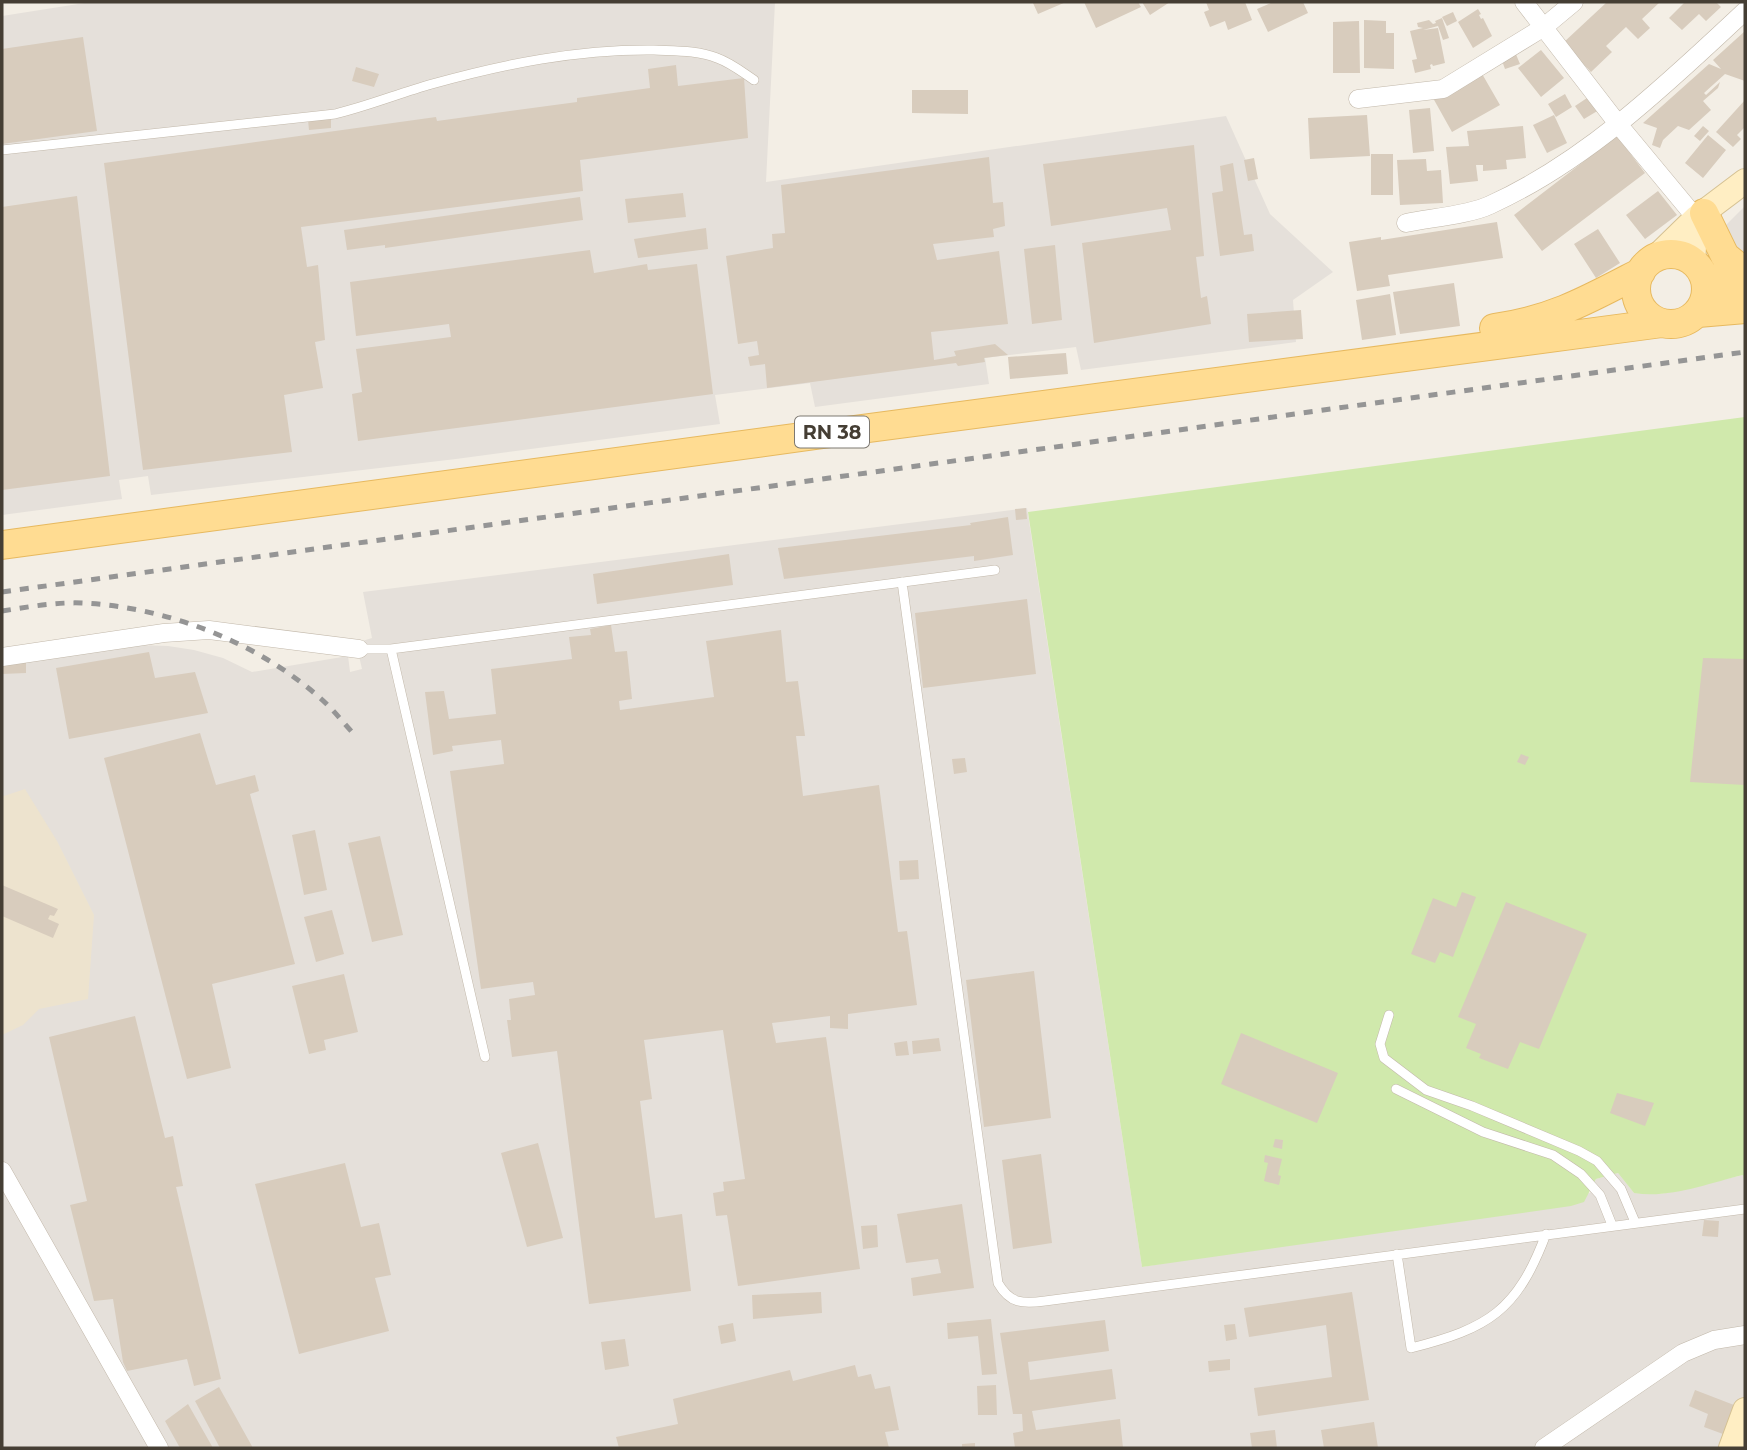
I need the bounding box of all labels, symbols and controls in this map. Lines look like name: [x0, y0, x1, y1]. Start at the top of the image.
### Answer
road number: RN 38: [795, 416, 869, 448]

